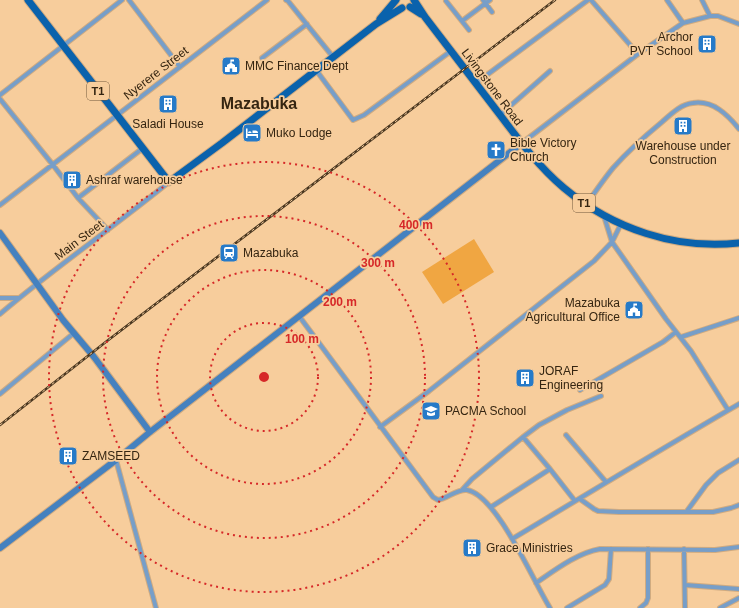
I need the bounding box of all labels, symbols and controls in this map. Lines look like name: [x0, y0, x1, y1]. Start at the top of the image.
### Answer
place label: Archor PVT School: [630, 30, 693, 58]
building icon: Archor PVT School: [696, 33, 718, 55]
street label: Nyerere Street: [121, 43, 192, 103]
street label: Livingstone Road: [459, 46, 525, 128]
public building icon: MMC Finance Dept: [220, 55, 242, 77]
place label: MMC Finance Dept: [245, 59, 349, 73]
road number: T1: [87, 82, 109, 100]
building icon: Saladi House: [157, 93, 179, 115]
district label: Mazabuka: [221, 95, 297, 112]
building icon: Warehouse under Construction: [672, 115, 694, 137]
place label: Saladi House: [132, 117, 204, 131]
hotel icon: Muko Lodge: [241, 122, 263, 144]
place label: Muko Lodge: [266, 126, 332, 140]
place label: Bible Victory Church: [510, 136, 576, 164]
church icon: Bible Victory Church: [485, 139, 507, 161]
place label: Warehouse under Construction: [636, 139, 730, 167]
building icon: Ashraf warehouse: [61, 169, 83, 191]
place label: Ashraf warehouse: [86, 173, 183, 187]
road number: T1: [573, 194, 595, 212]
street label: Main Steet: [52, 217, 107, 263]
text: 400 m: [399, 218, 433, 232]
station icon: Mazabuka: [218, 242, 240, 264]
place label: Mazabuka: [243, 246, 299, 260]
text: 300 m: [361, 256, 395, 270]
text: 200 m: [323, 295, 357, 309]
place label: Mazabuka Agricultural Office: [526, 296, 620, 324]
public building icon: Mazabuka Agricultural Office: [623, 299, 645, 321]
text: 100 m: [285, 332, 319, 346]
place label: JORAF Engineering: [539, 364, 603, 392]
building icon: JORAF Engineering: [514, 367, 536, 389]
centre of rings: [257, 370, 271, 384]
school or university icon: PACMA School: [420, 400, 442, 422]
place label: PACMA School: [445, 404, 526, 418]
building icon: ZAMSEED: [57, 445, 79, 467]
place label: ZAMSEED: [82, 449, 140, 463]
building icon: Grace Ministries: [461, 537, 483, 559]
place label: Grace Ministries: [486, 541, 573, 555]

